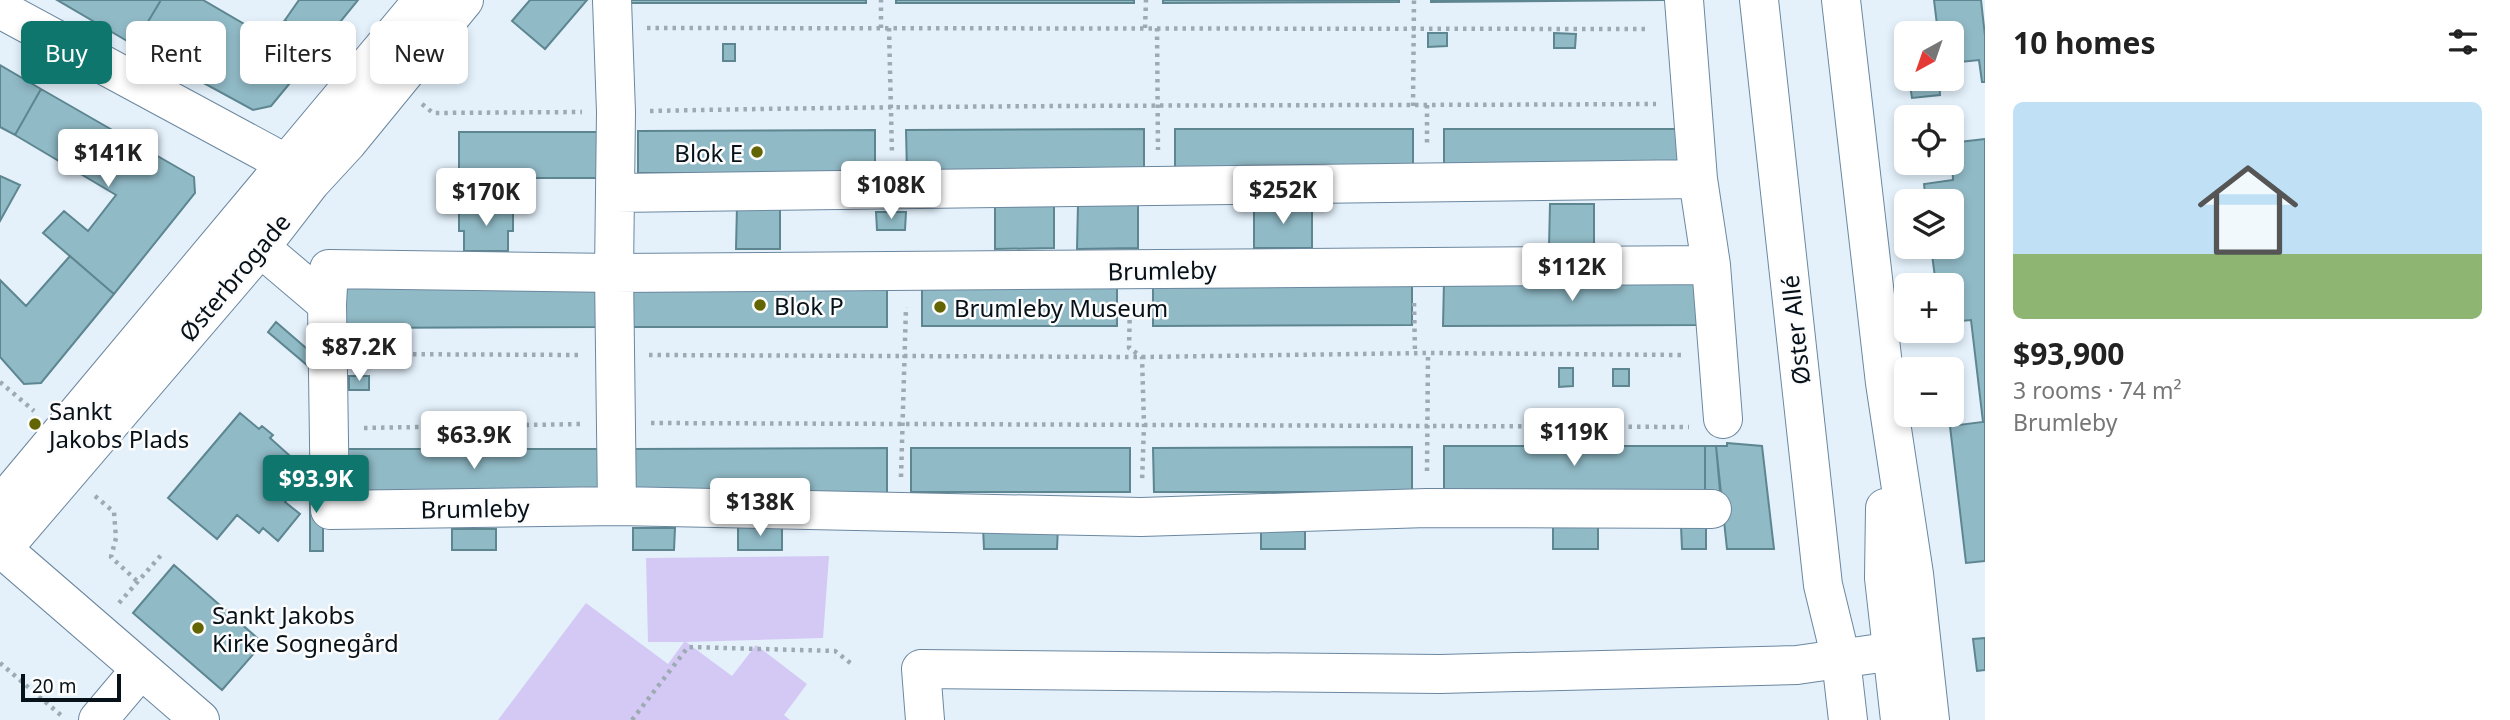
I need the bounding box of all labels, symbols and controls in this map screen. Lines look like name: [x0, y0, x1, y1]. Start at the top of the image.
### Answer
chip: Buy: [21, 21, 112, 84]
chip: Rent: [126, 21, 226, 84]
chip: Filters: [240, 21, 356, 84]
chip: New: [370, 21, 468, 84]
north arrow: [1894, 21, 1964, 91]
map controls: [1894, 21, 1964, 427]
text: 10 homes: [2013, 22, 2156, 63]
icon: filters: [2444, 23, 2482, 61]
button: locate: [1894, 105, 1964, 175]
pin: $141K: [59, 130, 157, 189]
text: $141K: [74, 136, 142, 168]
place label: Blok E: [674, 136, 743, 169]
marker: Blok E: [749, 144, 765, 160]
icon: home: [2185, 147, 2311, 273]
pin: $108K: [842, 162, 940, 221]
pin: $252K: [1234, 166, 1332, 226]
pin: $170K: [437, 168, 535, 228]
text: $108K: [857, 168, 925, 200]
text: $252K: [1249, 173, 1317, 205]
text: $170K: [452, 175, 520, 207]
button: layers: [1894, 189, 1964, 259]
street label: Østerbrogade: [171, 206, 297, 348]
pin: $112K: [1523, 244, 1621, 303]
text: $112K: [1538, 250, 1606, 282]
street label: Brumleby: [1107, 253, 1218, 287]
button: +: [1894, 273, 1964, 343]
street label: Øster Allé: [1773, 274, 1817, 386]
place label: Blok P: [774, 289, 844, 322]
place label: Brumleby Museum: [954, 291, 1168, 324]
marker: Blok P: [752, 297, 768, 313]
marker: Brumleby Museum: [932, 299, 948, 315]
pin: $87.2K: [302, 324, 416, 383]
text: $87.2K: [322, 330, 396, 362]
text: $93,900: [2013, 333, 2125, 374]
button: −: [1894, 357, 1964, 427]
text: 3 rooms · 74 m²: [2013, 374, 2182, 406]
place label: Sankt Jakobs Plads: [47, 394, 189, 455]
text: Brumleby: [2013, 406, 2118, 438]
pin: $119K: [1525, 408, 1623, 468]
pin: $63.9K: [417, 412, 531, 471]
text: $119K: [1540, 415, 1608, 447]
marker: Sankt Jakobs Plads: [27, 416, 43, 432]
text: $63.9K: [437, 418, 511, 450]
pin: $93.9K: [259, 456, 373, 515]
text: $93.9K: [279, 462, 353, 494]
pin: $138K: [711, 478, 809, 538]
text: $138K: [726, 485, 794, 517]
street label: Brumleby: [420, 491, 531, 525]
place label: Sankt Jakobs Kirke Sognegård: [212, 598, 399, 659]
marker: Sankt Jakobs Kirke Sognegård: [190, 620, 206, 636]
scale bar: [21, 671, 121, 703]
text: 20 m: [32, 673, 76, 699]

